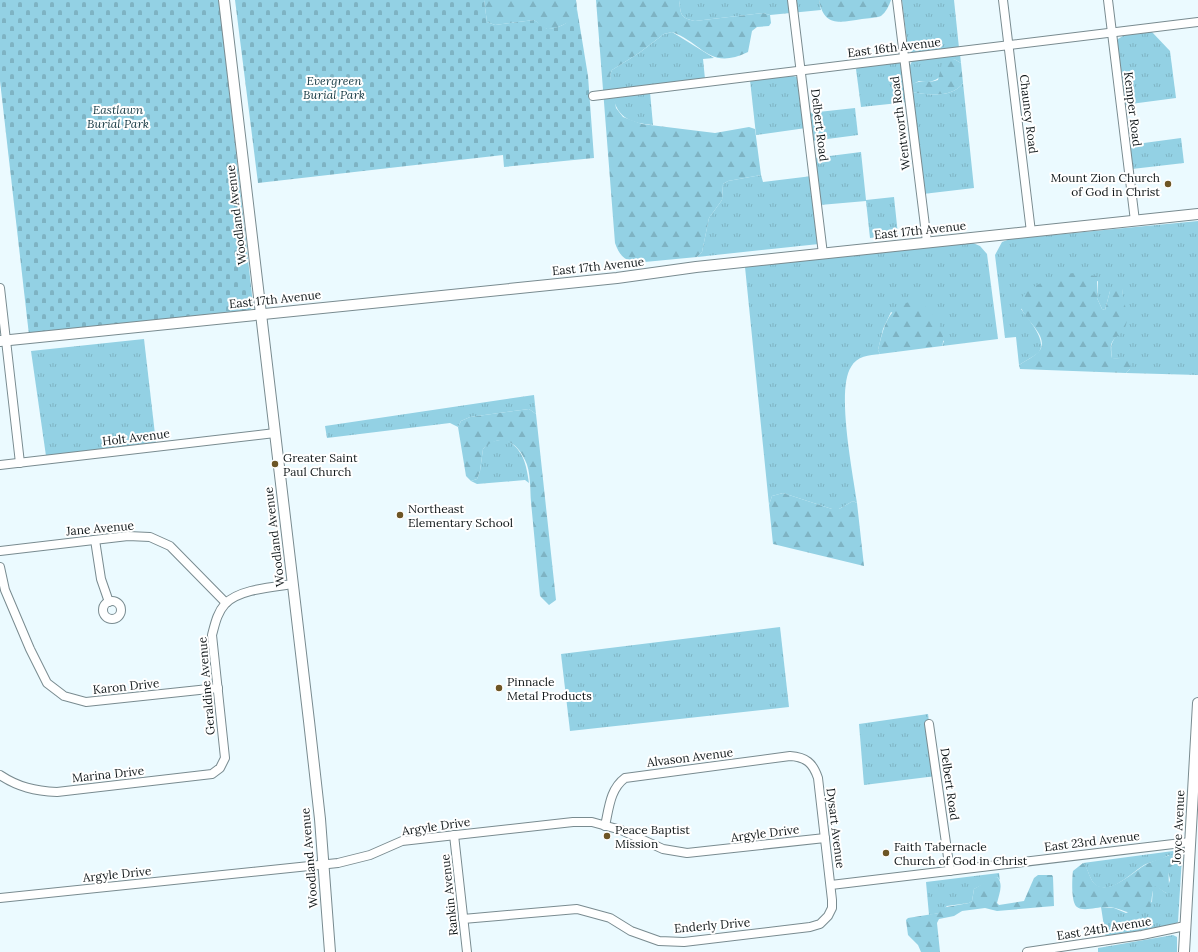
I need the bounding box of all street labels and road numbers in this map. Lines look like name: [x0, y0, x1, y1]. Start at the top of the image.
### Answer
street label: East 16th Avenue: [846, 34, 942, 60]
street label: Kemper Road: [1121, 71, 1145, 147]
street label: Chauncy Road: [1017, 73, 1041, 155]
street label: Wentworth Road: [887, 75, 913, 171]
street label: Delbert Road: [808, 88, 832, 162]
street label: Woodland Avenue: [222, 164, 250, 266]
street label: East 17th Avenue: [873, 218, 967, 242]
street label: East 17th Avenue: [551, 254, 645, 278]
street label: East 17th Avenue: [228, 287, 322, 311]
street label: Holt Avenue: [101, 425, 171, 449]
street label: Woodland Avenue: [260, 486, 288, 588]
street label: Jane Avenue: [64, 518, 135, 539]
street label: Geraldine Avenue: [194, 636, 218, 736]
street label: Karon Drive: [92, 675, 161, 697]
street label: Alvason Avenue: [645, 744, 734, 770]
street label: Delbert Road: [937, 747, 963, 821]
street label: Marina Drive: [71, 763, 145, 785]
street label: Dysart Avenue: [824, 787, 848, 870]
street label: Joyce Avenue: [1169, 789, 1187, 865]
street label: Woodland Avenue: [297, 807, 321, 909]
street label: Argyle Drive: [400, 814, 472, 838]
street label: Argyle Drive: [729, 821, 801, 845]
street label: East 23rd Avenue: [1043, 828, 1141, 854]
street label: Rankin Avenue: [437, 853, 461, 937]
street label: Argyle Drive: [81, 863, 152, 885]
street label: East 24th Avenue: [1056, 913, 1153, 943]
street label: Enderly Drive: [673, 914, 751, 936]

